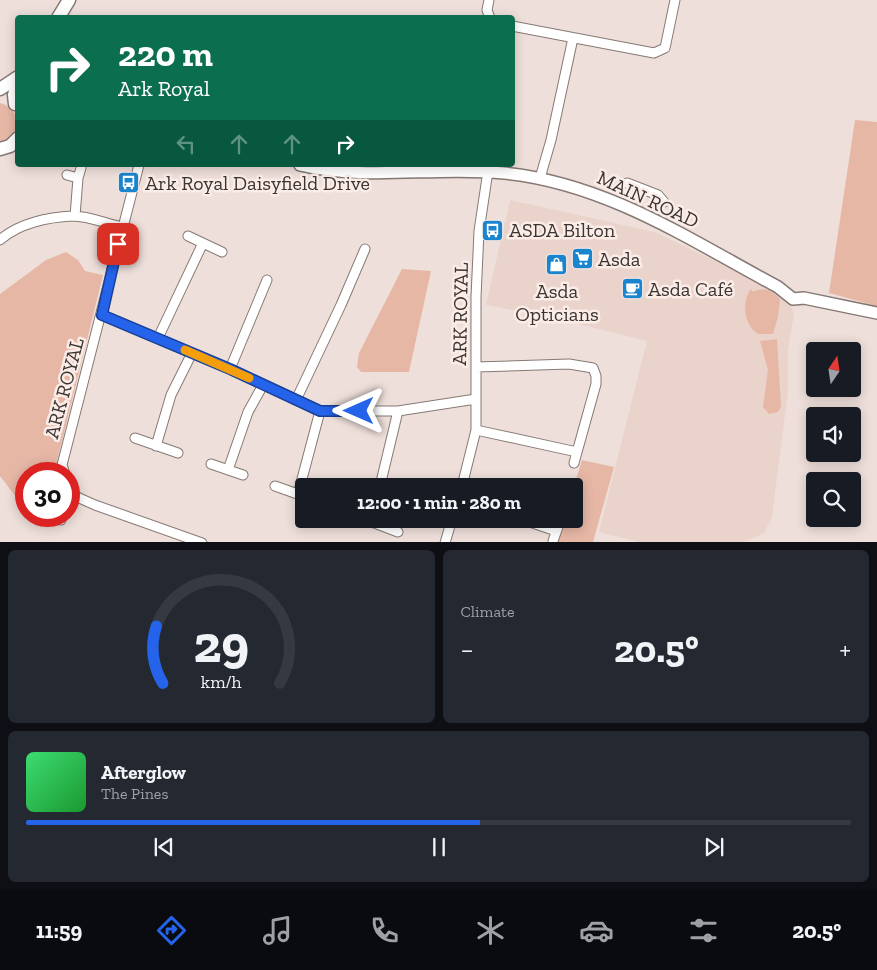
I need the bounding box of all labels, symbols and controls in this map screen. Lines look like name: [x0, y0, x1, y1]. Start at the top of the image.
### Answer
text: 220 m: [118, 33, 213, 75]
icon: right: [35, 35, 100, 100]
text: Ark Royal: [118, 75, 210, 102]
icon: left: [172, 130, 200, 158]
icon: ahead: [225, 130, 253, 158]
icon: ahead: [278, 130, 306, 158]
icon: right: [331, 130, 359, 158]
street label: MAIN ROAD: [593, 165, 703, 233]
bus stop icon: Ark Royal Daisyfield Drive: [117, 171, 141, 195]
place label: Ark Royal Daisyfield Drive: [145, 171, 370, 195]
bus stop icon: ASDA Bilton: [481, 218, 505, 242]
place label: ASDA Bilton: [509, 218, 616, 242]
pin: [97, 223, 139, 265]
icon: arrive: [104, 230, 132, 258]
supermarket icon: Asda: [570, 247, 594, 271]
place label: Asda: [598, 247, 641, 271]
shop icon: Asda Opticians: [545, 253, 569, 277]
street label: ARK ROYAL: [447, 262, 473, 366]
cafe icon: Asda Café: [620, 277, 644, 301]
place label: Asda Café: [648, 277, 733, 301]
place label: Asda Opticians: [515, 279, 599, 326]
street label: ARK ROYAL: [39, 335, 89, 441]
north arrow: [806, 342, 861, 398]
map controls: [806, 342, 861, 527]
position arrow: [332, 384, 384, 436]
button: sound: [806, 407, 861, 462]
speed limit sign: 30: [15, 462, 80, 527]
button: search: [806, 472, 861, 527]
text: 12:00 · 1 min · 280 m: [357, 491, 521, 514]
text: Climate: [461, 602, 515, 621]
text: 29: [193, 613, 249, 675]
text: 20.5°: [614, 626, 699, 672]
text: −: [461, 633, 474, 666]
text: +: [839, 633, 851, 666]
text: km/h: [201, 671, 242, 693]
text: Afterglow: [101, 761, 186, 784]
text: The Pines: [101, 784, 168, 803]
icon: previous: [150, 833, 178, 861]
icon: pause: [425, 833, 453, 861]
icon: next: [700, 833, 728, 861]
icon: directions: [154, 913, 189, 948]
icon: music: [260, 913, 295, 948]
icon: phone: [367, 913, 402, 948]
icon: climate: [473, 913, 508, 948]
icon: car: [579, 913, 614, 948]
icon: filters: [686, 913, 721, 948]
text: 11:59: [36, 917, 82, 944]
text: 20.5°: [792, 917, 841, 944]

